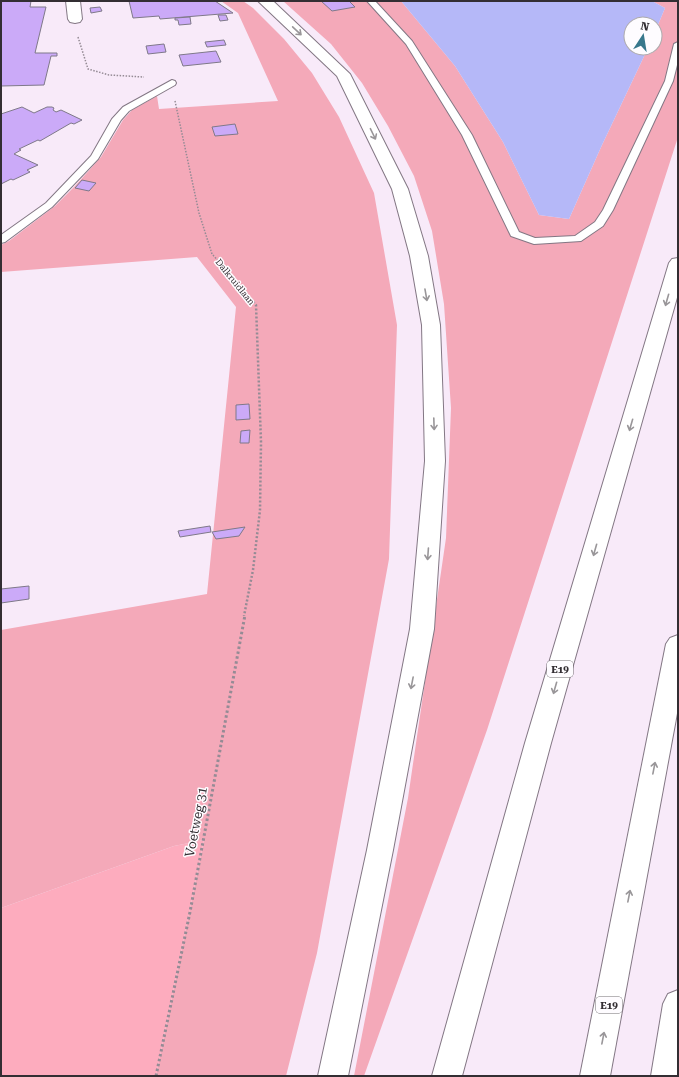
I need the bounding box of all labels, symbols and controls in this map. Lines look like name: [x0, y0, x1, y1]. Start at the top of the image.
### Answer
north arrow: [623, 16, 663, 56]
text: N: [639, 19, 651, 34]
one-way arrow: [292, 26, 302, 36]
one-way arrow: [370, 128, 377, 140]
street label: Dalkruidlaan: [213, 257, 257, 307]
one-way arrow: [422, 288, 430, 301]
one-way arrow: [663, 293, 670, 306]
one-way arrow: [430, 417, 438, 430]
one-way arrow: [627, 418, 634, 431]
one-way arrow: [591, 543, 598, 556]
one-way arrow: [425, 547, 432, 560]
road number: E19: [547, 661, 573, 677]
one-way arrow: [408, 676, 416, 689]
one-way arrow: [550, 681, 558, 694]
one-way arrow: [650, 762, 658, 775]
street label: Voetweg 31: [182, 786, 210, 858]
one-way arrow: [626, 890, 634, 903]
road number: E19: [596, 997, 622, 1013]
one-way arrow: [599, 1032, 607, 1045]

